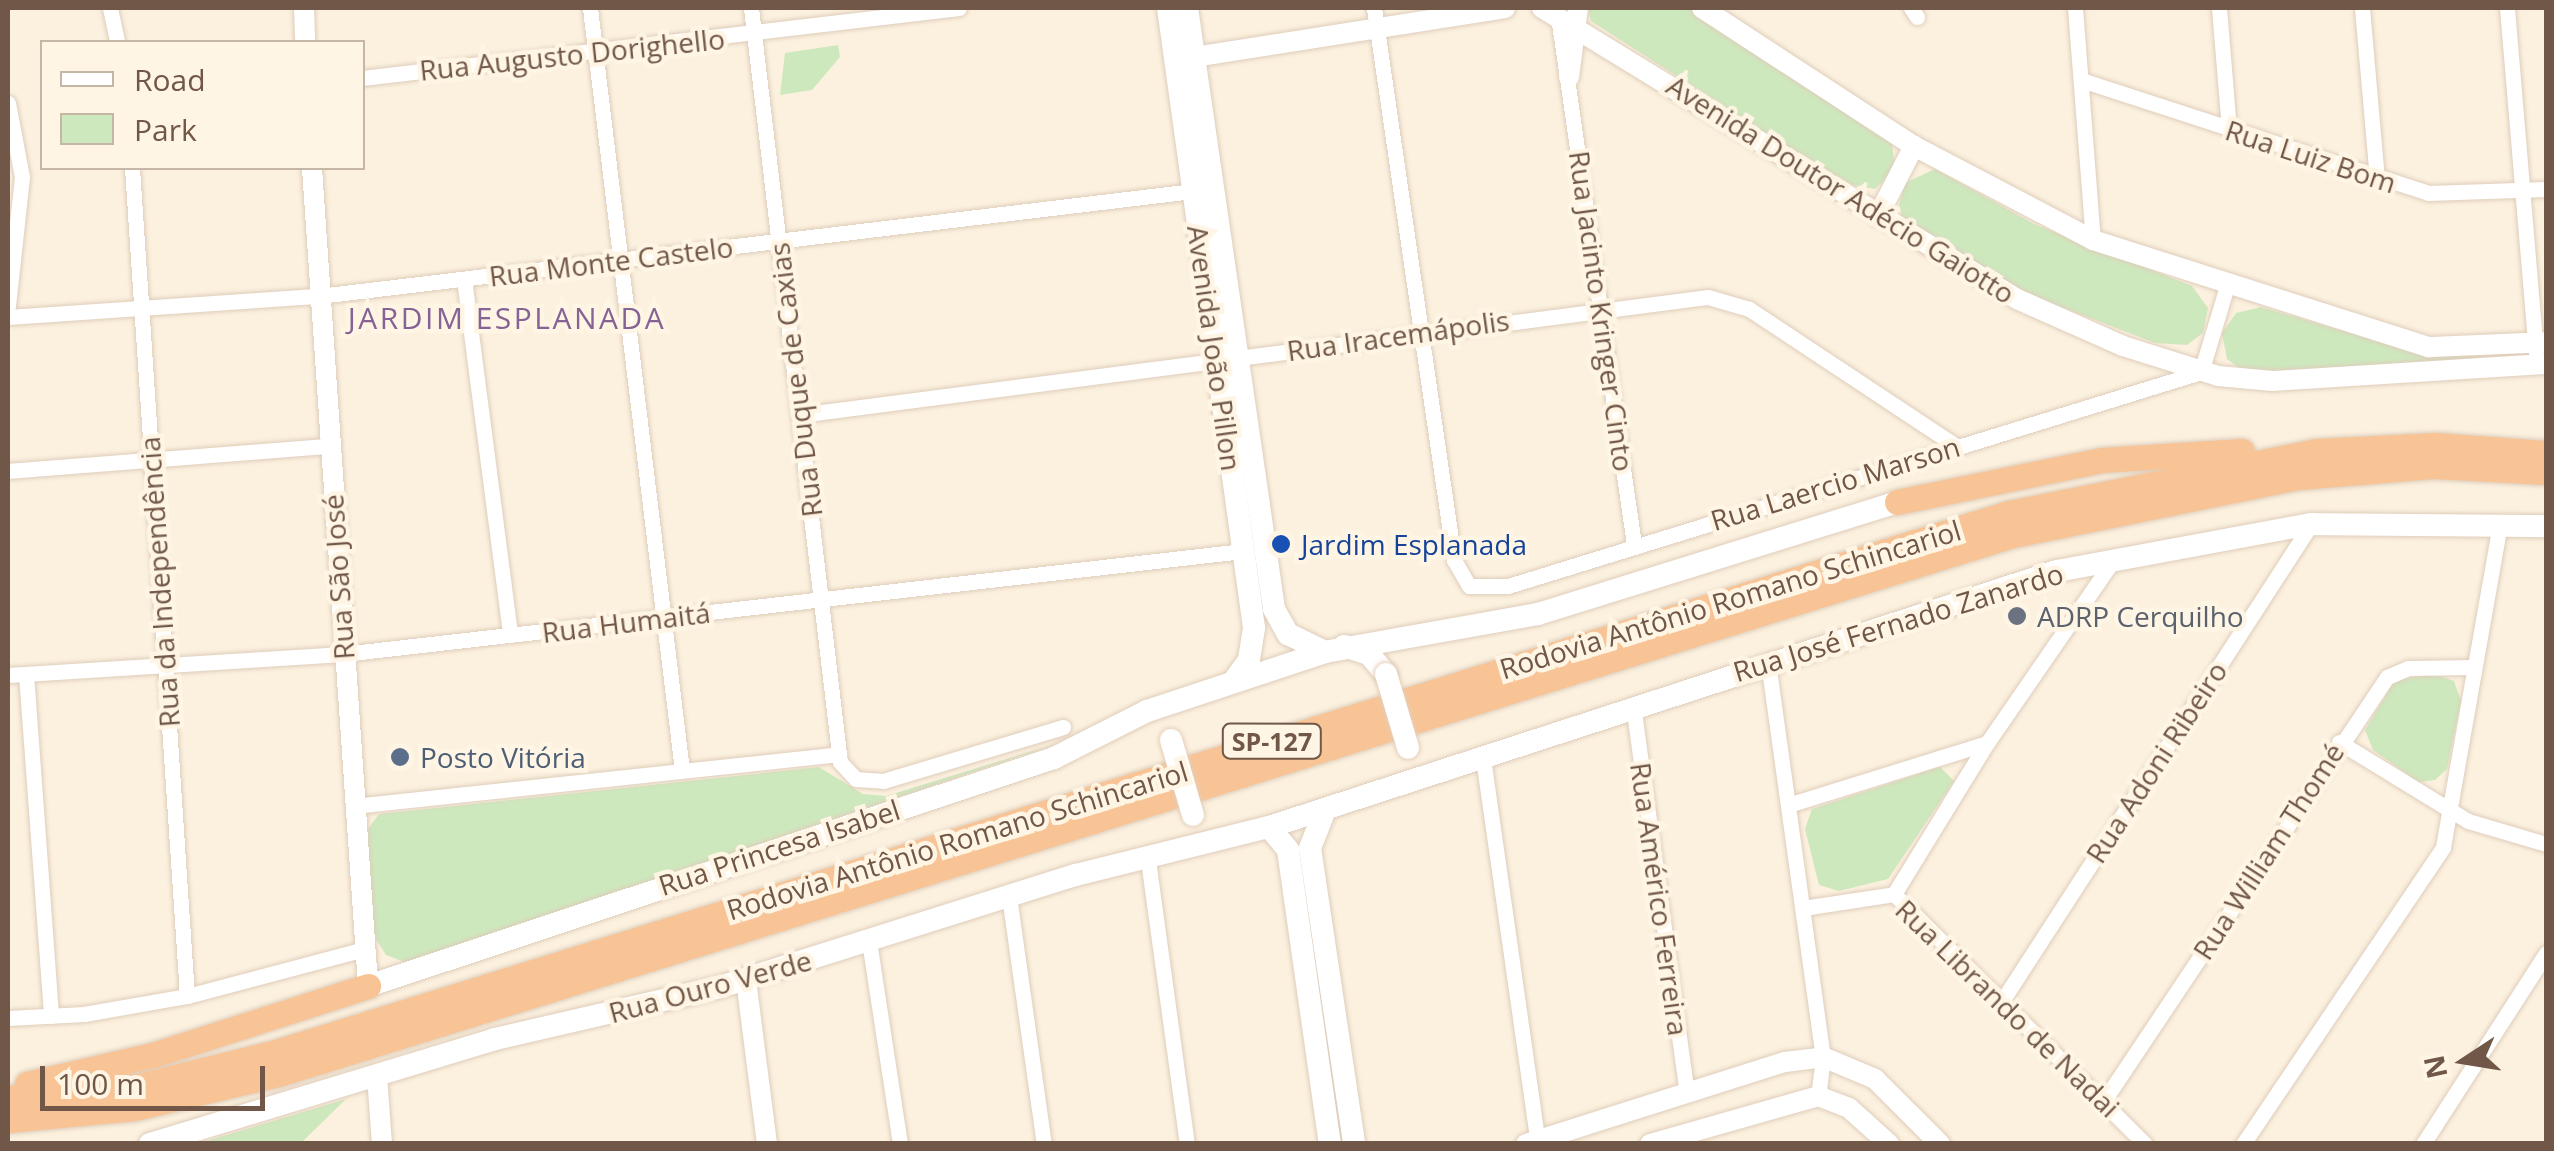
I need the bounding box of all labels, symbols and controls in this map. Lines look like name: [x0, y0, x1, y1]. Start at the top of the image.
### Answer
street label: Rua Augusto Dorighello: [418, 21, 726, 87]
legend: [40, 40, 365, 170]
text: Road: [134, 59, 206, 100]
street label: Avenida Doutor Adécio Gaiotto: [1661, 68, 2021, 310]
text: Park: [134, 109, 197, 150]
street label: Rua Luiz Bom: [2221, 113, 2401, 199]
street label: Rua Jacinto Kringer Cinto: [1563, 149, 1641, 473]
street label: Avenida João Pillon: [1181, 223, 1249, 473]
street label: Rua Monte Castelo: [487, 229, 735, 293]
street label: Rua Duque de Caxias: [762, 241, 828, 519]
district label: JARDIM ESPLANADA: [348, 300, 666, 336]
street label: Rua Iracemápolis: [1285, 303, 1511, 367]
street label: Rua Laercio Marson: [1706, 429, 1964, 537]
street label: Rua da Independência: [132, 436, 186, 728]
street label: Rua São José: [315, 493, 361, 661]
street label: Rodovia Antônio Romano Schincariol: [1495, 513, 1965, 685]
place label: Jardim Esplanada: [1301, 527, 1527, 561]
marker: Jardim Esplanada: [1270, 533, 1292, 555]
street label: Rua José Fernado Zanardo: [1729, 556, 2067, 688]
street label: Rua Humaitá: [540, 595, 712, 649]
place label: ADRP Cerquilho: [2037, 599, 2244, 633]
marker: ADRP Cerquilho: [2006, 605, 2028, 627]
street label: Rua Adoni Ribeiro: [2078, 655, 2234, 869]
road number: SP-127: [1220, 721, 1324, 761]
street label: Rua William Thomé: [2185, 736, 2351, 966]
place label: Posto Vitória: [420, 740, 586, 774]
marker: Posto Vitória: [389, 746, 411, 768]
street label: Rodovia Antônio Romano Schincariol: [722, 754, 1192, 926]
street label: Rua Américo Ferreira: [1624, 760, 1696, 1038]
street label: Rua Princesa Isabel: [654, 792, 904, 902]
street label: Rua Librando de Nadai: [1889, 892, 2127, 1124]
street label: Rua Ouro Verde: [605, 943, 815, 1029]
north arrow: [2414, 1011, 2514, 1111]
scale bar: [45, 1046, 270, 1108]
text: N: [2414, 1052, 2456, 1082]
text: 100 m: [57, 1063, 144, 1104]

